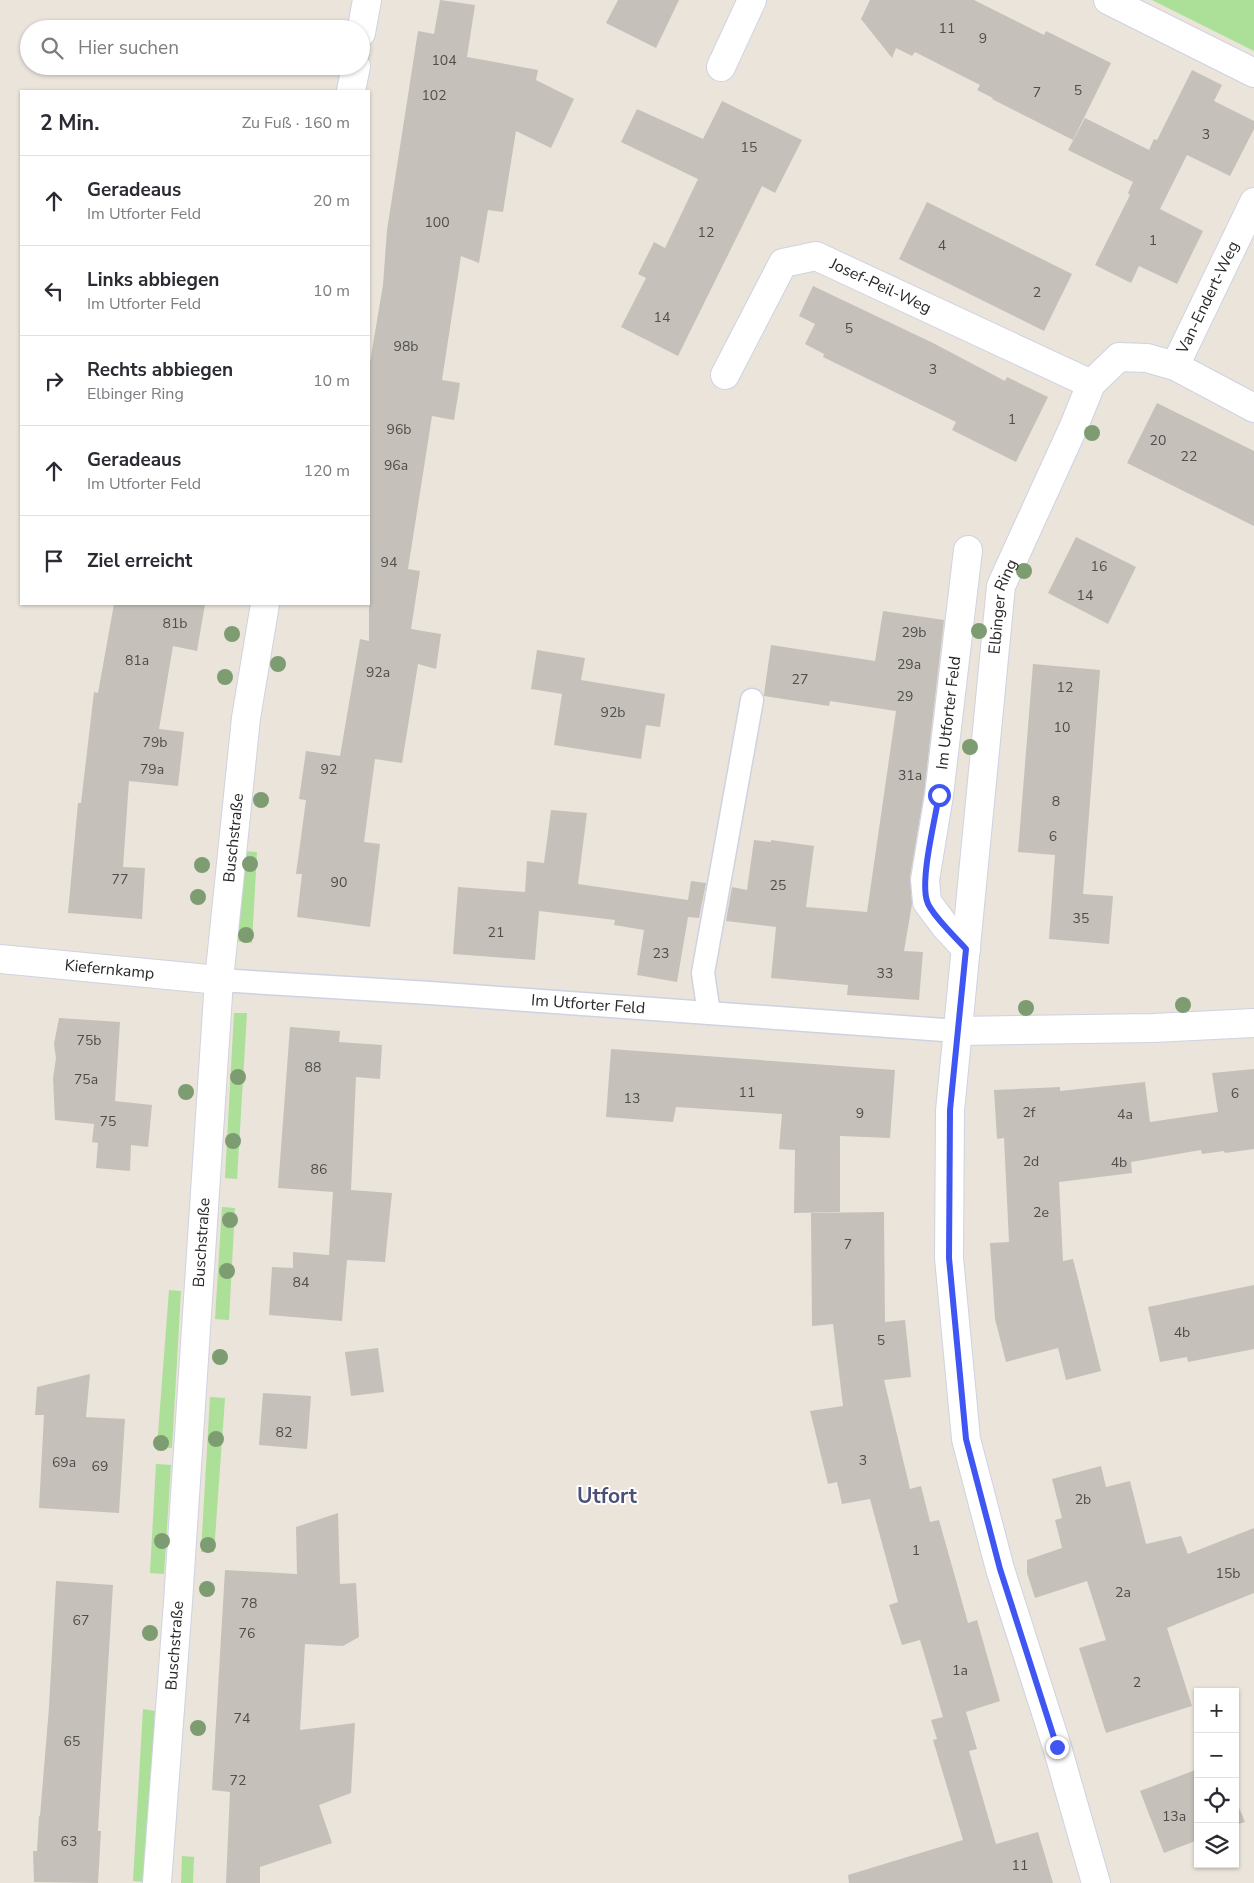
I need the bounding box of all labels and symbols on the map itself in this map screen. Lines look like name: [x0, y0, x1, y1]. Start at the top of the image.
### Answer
house number: 11: [939, 19, 955, 38]
house number: 9: [979, 29, 987, 48]
house number: 104: [431, 51, 457, 70]
house number: 5: [1074, 81, 1082, 100]
house number: 7: [1033, 83, 1041, 102]
house number: 102: [421, 86, 447, 105]
house number: 3: [1202, 125, 1210, 144]
house number: 15: [741, 138, 757, 157]
house number: 100: [424, 213, 450, 232]
house number: 12: [698, 223, 714, 242]
house number: 1: [1149, 231, 1157, 250]
house number: 4: [938, 236, 946, 255]
street label: Van-Endert-Weg: [1171, 237, 1245, 359]
street label: Josef-Peil-Weg: [825, 253, 935, 319]
house number: 2: [1033, 283, 1041, 302]
house number: 14: [654, 308, 670, 327]
house number: 5: [845, 319, 853, 338]
house number: 98b: [394, 337, 418, 356]
house number: 3: [929, 360, 937, 379]
house number: 1: [1008, 410, 1016, 429]
house number: 96b: [387, 420, 411, 439]
house number: 20: [1150, 431, 1166, 450]
house number: 22: [1181, 447, 1197, 466]
house number: 96a: [384, 456, 408, 475]
house number: 94: [381, 553, 397, 572]
street label: Elbinger Ring: [983, 556, 1023, 655]
house number: 16: [1091, 557, 1107, 576]
house number: 14: [1077, 586, 1093, 605]
house number: 81b: [163, 614, 187, 633]
house number: 29b: [902, 623, 926, 642]
house number: 81a: [125, 651, 149, 670]
house number: 29a: [897, 655, 921, 674]
street label: Im Utforter Feld: [931, 655, 966, 771]
house number: 92a: [366, 663, 390, 682]
house number: 27: [792, 670, 808, 689]
house number: 12: [1057, 678, 1073, 697]
house number: 29: [897, 687, 913, 706]
house number: 92b: [601, 703, 625, 722]
house number: 10: [1054, 718, 1070, 737]
house number: 79b: [143, 733, 167, 752]
house number: 79a: [140, 760, 164, 779]
house number: 92: [321, 760, 337, 779]
house number: 31a: [898, 766, 922, 785]
route start: [928, 784, 951, 807]
street label: Buschstraße: [218, 792, 249, 884]
house number: 8: [1052, 792, 1060, 811]
house number: 6: [1049, 827, 1057, 846]
house number: 77: [112, 870, 128, 889]
house number: 90: [331, 873, 347, 892]
house number: 25: [770, 876, 786, 895]
house number: 35: [1073, 909, 1089, 928]
house number: 21: [488, 923, 504, 942]
house number: 23: [653, 944, 669, 963]
street label: Kiefernkamp: [64, 954, 155, 985]
house number: 33: [877, 964, 893, 983]
street label: Im Utforter Feld: [530, 989, 646, 1019]
house number: 75b: [77, 1031, 101, 1050]
house number: 88: [305, 1058, 321, 1077]
house number: 75a: [74, 1070, 98, 1089]
house number: 11: [739, 1083, 755, 1102]
house number: 6: [1231, 1084, 1239, 1103]
house number: 13: [624, 1089, 640, 1108]
house number: 2f: [1022, 1103, 1036, 1122]
house number: 9: [856, 1104, 864, 1123]
house number: 4a: [1117, 1105, 1133, 1124]
house number: 75: [100, 1112, 116, 1131]
house number: 2d: [1023, 1152, 1039, 1171]
house number: 4b: [1111, 1153, 1127, 1172]
house number: 86: [311, 1160, 327, 1179]
street label: Buschstraße: [188, 1197, 216, 1288]
house number: 2e: [1033, 1203, 1049, 1222]
house number: 7: [844, 1235, 852, 1254]
house number: 84: [293, 1273, 309, 1292]
house number: 4b: [1174, 1323, 1190, 1342]
house number: 5: [877, 1331, 885, 1350]
house number: 82: [276, 1423, 292, 1442]
house number: 3: [859, 1451, 867, 1470]
house number: 69a: [52, 1453, 76, 1472]
house number: 69: [92, 1457, 108, 1476]
district label: Utfort: [577, 1482, 638, 1510]
house number: 2b: [1075, 1490, 1091, 1509]
house number: 1: [912, 1541, 920, 1560]
house number: 15b: [1216, 1564, 1240, 1583]
house number: 2a: [1115, 1583, 1131, 1602]
house number: 78: [241, 1594, 257, 1613]
street label: Buschstraße: [160, 1600, 189, 1691]
house number: 67: [73, 1611, 89, 1630]
house number: 76: [239, 1624, 255, 1643]
house number: 1a: [952, 1661, 968, 1680]
house number: 2: [1133, 1673, 1141, 1692]
house number: 74: [234, 1709, 250, 1728]
house number: 65: [64, 1732, 80, 1751]
route end: [1046, 1736, 1069, 1759]
house number: 72: [230, 1771, 246, 1790]
house number: 13a: [1162, 1807, 1186, 1826]
house number: 63: [61, 1832, 77, 1851]
house number: 11: [1012, 1856, 1028, 1875]

